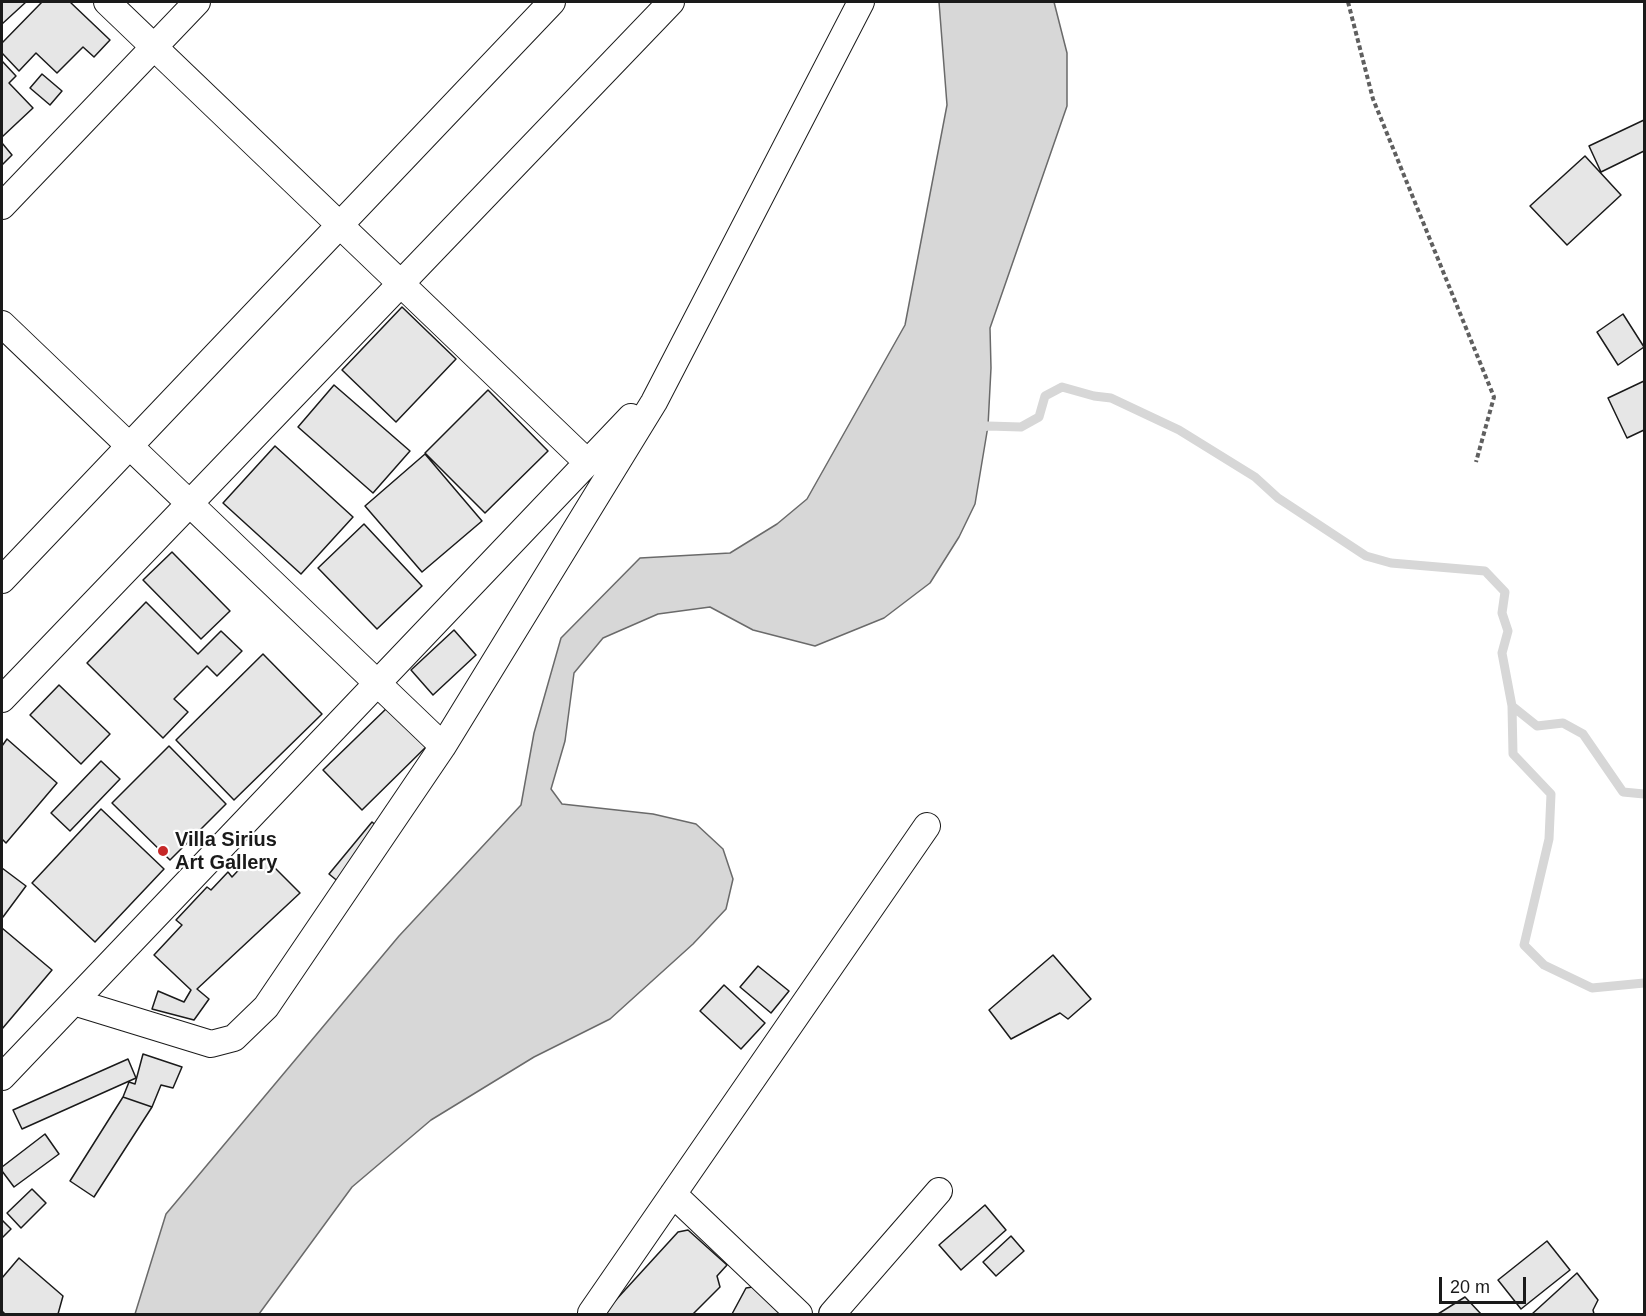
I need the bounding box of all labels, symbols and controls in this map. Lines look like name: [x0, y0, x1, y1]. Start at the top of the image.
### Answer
place label: Villa Sirius Art Gallery: [175, 828, 277, 875]
marker: Villa Sirius Art Gallery: [156, 844, 170, 858]
scale bar: [1442, 1265, 1529, 1303]
text: 20 m: [1450, 1277, 1490, 1297]

